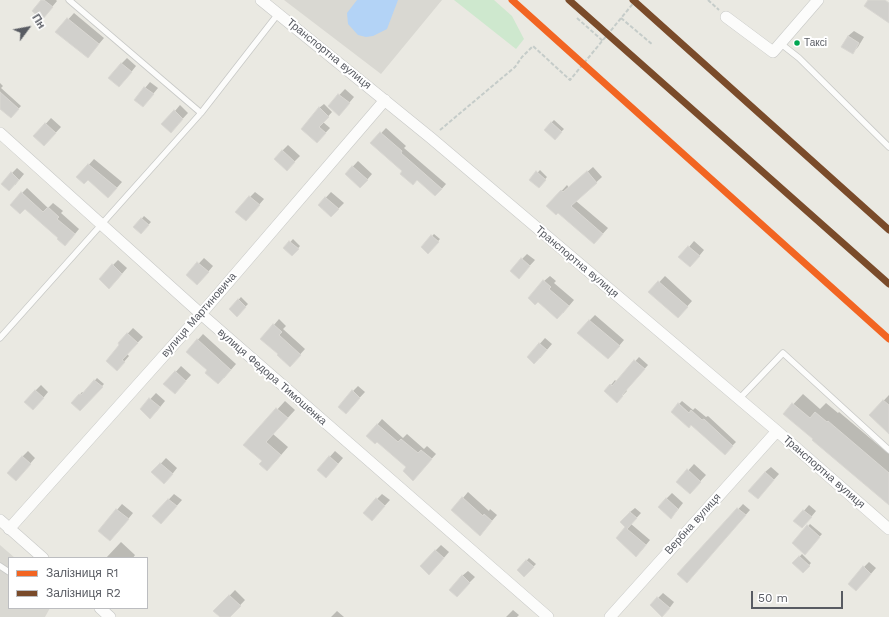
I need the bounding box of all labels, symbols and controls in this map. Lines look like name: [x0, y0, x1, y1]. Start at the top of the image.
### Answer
north arrow: [8, 8, 48, 48]
text: Пн: [29, 12, 48, 31]
street label: Транспортна вулиця: [284, 16, 374, 92]
place label: Таксі: [804, 37, 827, 49]
marker: Таксі: [792, 38, 802, 48]
street label: Транспортна вулиця: [533, 223, 621, 301]
street label: вулиця Мартиновича: [159, 270, 239, 360]
street label: вулиця Федора Тимошенка: [215, 326, 329, 428]
street label: Транспортна вулиця: [780, 433, 868, 511]
street label: Вербна вулиця: [662, 491, 724, 557]
legend: [8, 557, 148, 609]
text: Залізниця R1: [46, 566, 119, 580]
scale bar: [753, 583, 845, 609]
text: Залізниця R2: [46, 586, 121, 600]
text: 50 m: [758, 591, 788, 605]

